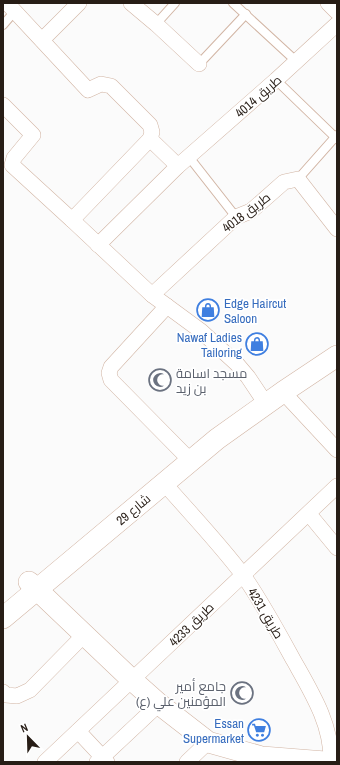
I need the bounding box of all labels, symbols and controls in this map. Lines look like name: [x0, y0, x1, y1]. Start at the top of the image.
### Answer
street label: طريق 4014: [231, 71, 285, 121]
street label: طريق 4018: [219, 189, 274, 236]
place label: Edge Haircut Saloon: [224, 295, 286, 327]
shop icon: Edge Haircut Saloon: [195, 297, 221, 323]
place label: Nawaf Ladies Tailoring: [177, 329, 242, 361]
shop icon: Nawaf Ladies Tailoring: [244, 331, 270, 357]
place label: مسجد اسامة بن زيد: [176, 365, 247, 397]
mosque icon: مسجد اسامة بن زيد: [147, 367, 173, 393]
street label: شارع 29: [113, 490, 154, 529]
street label: طريق 4231: [244, 585, 287, 642]
street label: طريق 4233: [165, 599, 218, 650]
place label: جامع أمير المؤمنين علي (ع): [136, 678, 226, 712]
mosque icon: جامع أمير المؤمنين علي (ع): [229, 680, 255, 706]
place label: Essan Supermarket: [183, 715, 244, 747]
north arrow: [8, 717, 48, 757]
supermarket icon: Essan Supermarket: [246, 717, 272, 743]
text: N: [18, 720, 30, 736]

